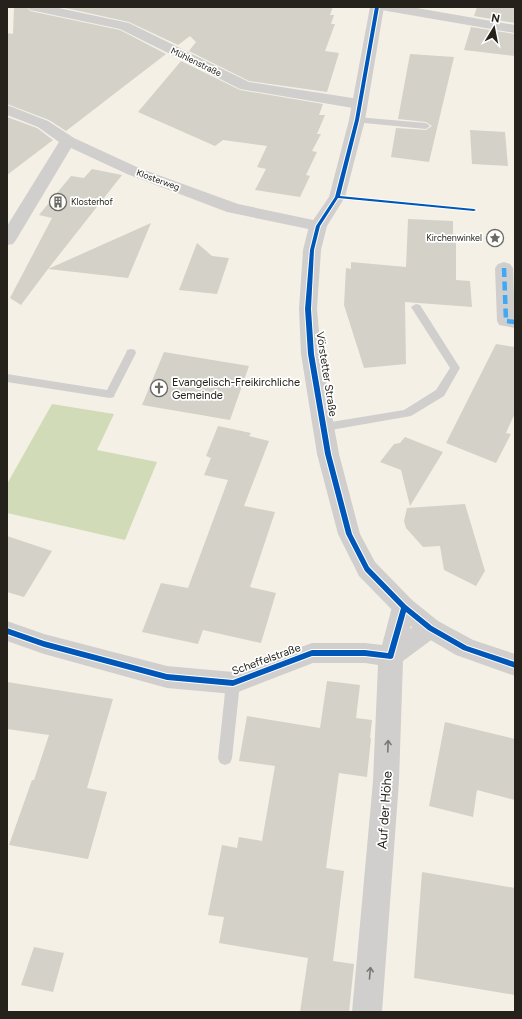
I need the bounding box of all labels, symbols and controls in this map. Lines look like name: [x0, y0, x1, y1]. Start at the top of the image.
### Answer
north arrow: [474, 8, 514, 48]
text: N: [490, 12, 501, 26]
street label: Mühlenstraße: [169, 45, 223, 79]
street label: Klosterweg: [135, 167, 181, 192]
building icon: Klosterhof: [48, 192, 68, 212]
place label: Klosterhof: [71, 196, 113, 207]
place icon: Kirchenwinkel: [485, 228, 505, 248]
place label: Kirchenwinkel: [426, 232, 482, 243]
street label: Vörstetter Straße: [313, 331, 340, 417]
place label: Evangelisch-Freikirchliche Gemeinde: [172, 376, 300, 402]
church icon: Evangelisch-Freikirchliche Gemeinde: [149, 378, 169, 398]
street label: Scheffelstraße: [230, 641, 302, 678]
one-way arrow: [384, 740, 391, 753]
street label: Auf der Höhe: [374, 771, 395, 849]
one-way arrow: [367, 967, 374, 980]

